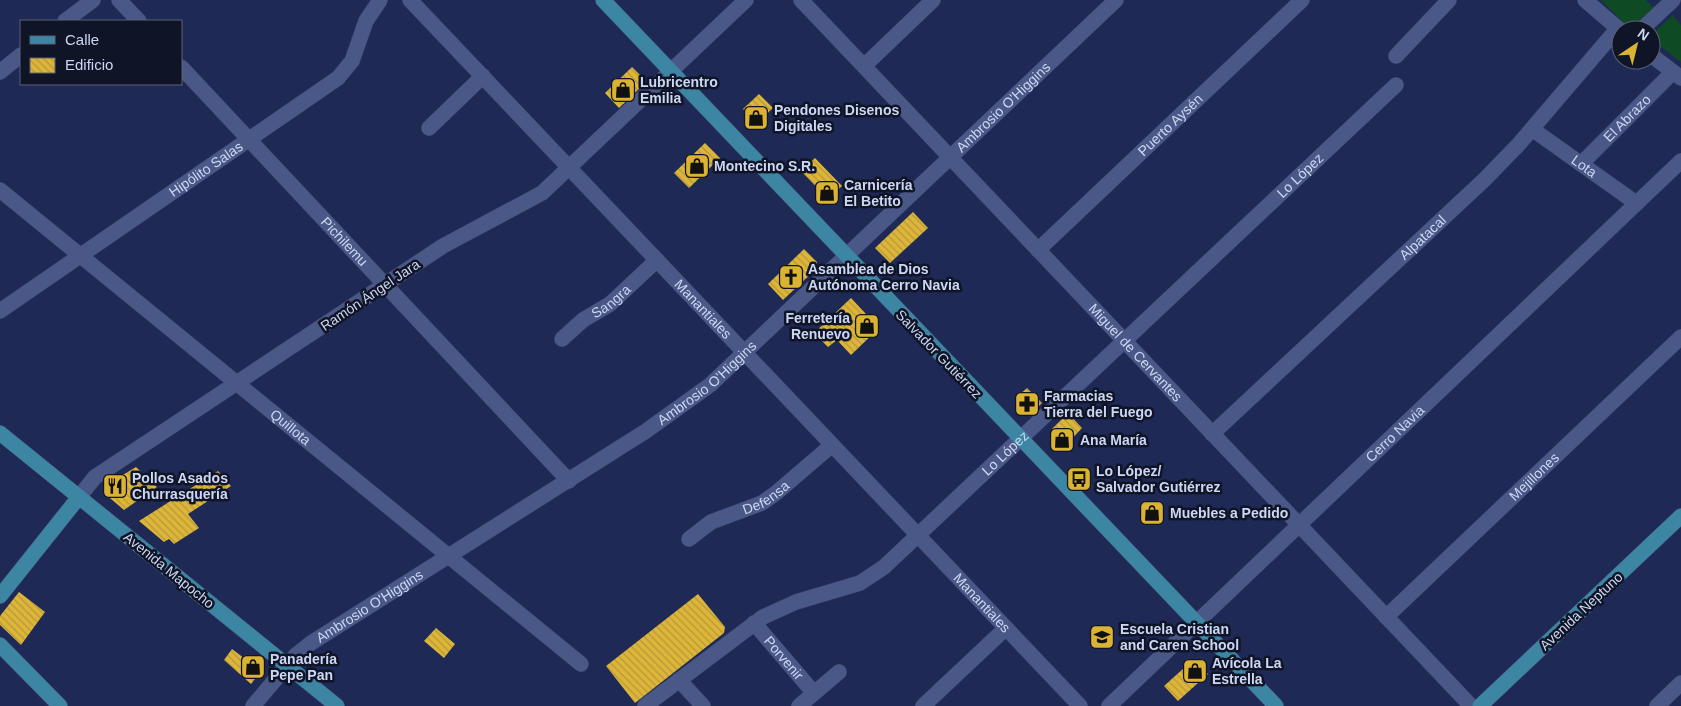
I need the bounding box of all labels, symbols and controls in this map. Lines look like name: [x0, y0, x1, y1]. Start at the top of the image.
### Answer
legend: [20, 20, 182, 85]
north arrow: [1611, 20, 1661, 70]
text: N: [1635, 25, 1652, 44]
text: Calle: [65, 31, 99, 48]
text: Edificio: [65, 56, 113, 73]
street label: Ambrosio O'Higgins: [953, 59, 1053, 155]
place label: Lubricentro Emilia: [640, 74, 718, 106]
shop icon: Lubricentro Emilia: [610, 77, 636, 103]
street label: Puerto Aysén: [1134, 90, 1206, 159]
street label: El Abrazo: [1600, 91, 1654, 145]
place label: Pendones Disenos Digitales: [774, 102, 899, 134]
shop icon: Pendones Disenos Digitales: [743, 105, 769, 131]
street label: Hipólito Salas: [166, 138, 246, 200]
street label: Lo López: [1274, 150, 1326, 201]
street label: Lota: [1568, 152, 1600, 181]
shop icon: Montecino S.R.: [684, 153, 710, 179]
place label: Montecino S.R.: [714, 158, 815, 174]
place label: Carnicería El Betito: [844, 177, 913, 209]
shop icon: Carnicería El Betito: [814, 180, 840, 206]
street label: Alpatacal: [1396, 212, 1449, 263]
street label: Pichilemu: [318, 214, 371, 269]
street label: Ramón Ángel Jara: [317, 256, 423, 334]
place label: Asamblea de Dios Autónoma Cerro Navia: [808, 261, 960, 293]
church icon: Asamblea de Dios Autónoma Cerro Navia: [778, 264, 804, 290]
street label: Manantiales: [671, 276, 735, 342]
street label: Sangra: [588, 281, 634, 321]
street label: Miguel de Cervantes: [1085, 300, 1186, 405]
street label: Salvador Gutiérrez: [893, 306, 985, 402]
place label: Ferretería Renuevo: [785, 310, 850, 342]
shop icon: Ferretería Renuevo: [854, 313, 880, 339]
street label: Ambrosio O'Higgins: [654, 338, 759, 428]
place label: Farmacias Tierra del Fuego: [1044, 388, 1153, 420]
pharmacy icon: Farmacias Tierra del Fuego: [1014, 391, 1040, 417]
street label: Cerro Navia: [1362, 402, 1428, 465]
street label: Quillota: [267, 406, 314, 448]
street label: Lo López: [979, 427, 1032, 479]
shop icon: Ana María: [1049, 427, 1075, 453]
place label: Ana María: [1080, 432, 1147, 448]
street label: Mejillones: [1506, 449, 1562, 504]
place label: Lo López/ Salvador Gutiérrez: [1096, 463, 1221, 495]
bus stop icon: Lo López/ Salvador Gutiérrez: [1066, 466, 1092, 492]
place label: Pollos Asados Churrasquería: [132, 470, 228, 502]
restaurant icon: Pollos Asados Churrasquería: [102, 473, 128, 499]
street label: Defensa: [740, 477, 792, 518]
shop icon: Muebles a Pedido: [1139, 500, 1165, 526]
place label: Muebles a Pedido: [1170, 505, 1288, 521]
street label: Avenida Mapocho: [121, 529, 218, 612]
street label: Ambrosio O'Higgins: [313, 566, 426, 646]
street label: Avenida Neptuno: [1536, 568, 1626, 653]
street label: Manantiales: [950, 570, 1014, 636]
place label: Escuela Cristian and Caren School: [1120, 621, 1239, 653]
school or university icon: Escuela Cristian and Caren School: [1089, 624, 1115, 650]
street label: Porvenir: [761, 633, 807, 683]
place label: Panadería Pepe Pan: [270, 651, 337, 683]
shop icon: Panadería Pepe Pan: [240, 654, 266, 680]
place label: Avícola La Estrella: [1212, 655, 1282, 687]
shop icon: Avícola La Estrella: [1182, 658, 1208, 684]

